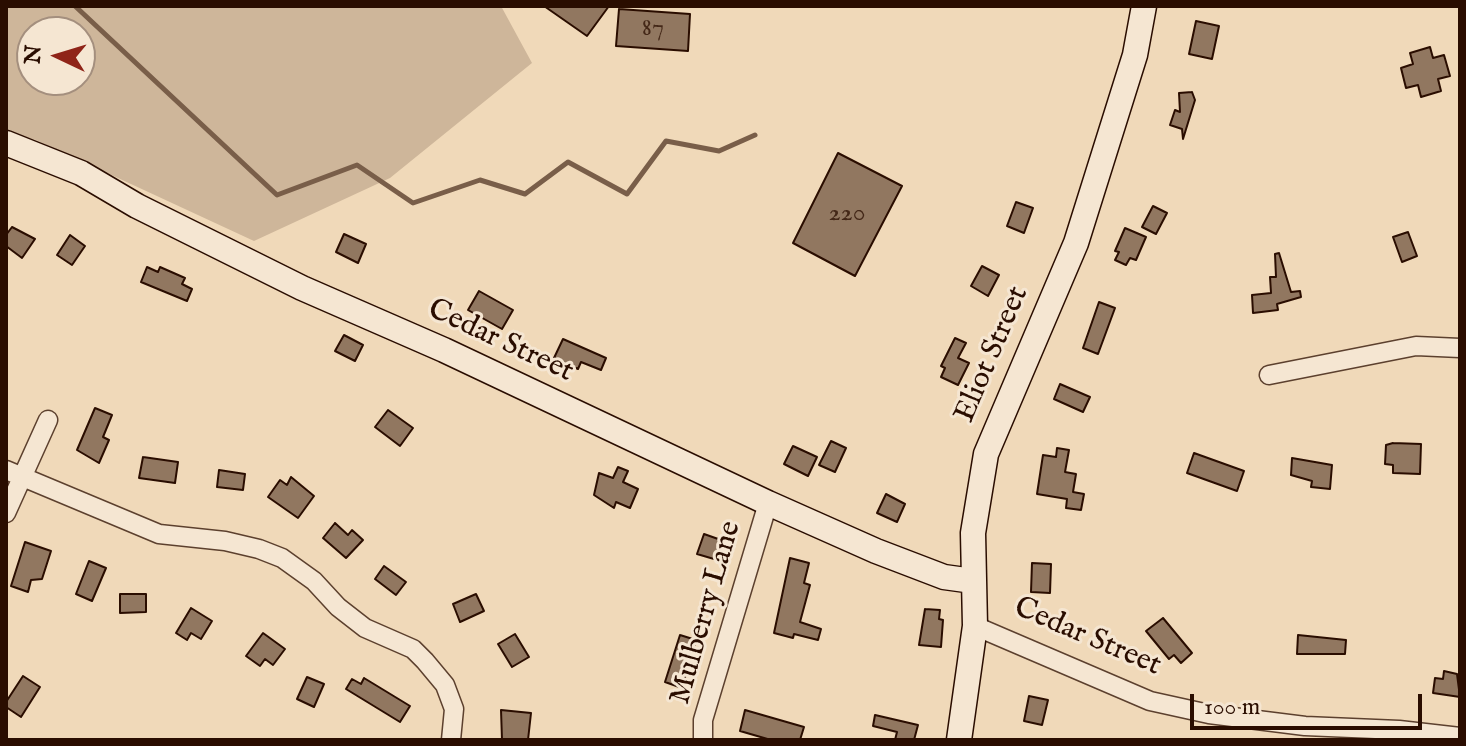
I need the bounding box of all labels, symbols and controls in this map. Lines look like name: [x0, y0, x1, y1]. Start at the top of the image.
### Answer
house number: 87: [642, 14, 664, 46]
north arrow: [16, 16, 96, 96]
text: N: [19, 44, 49, 65]
house number: 220: [828, 199, 866, 231]
street label: Eliot Street: [948, 281, 1038, 429]
street label: Cedar Street: [422, 293, 578, 391]
street label: Mulberry Lane: [664, 517, 750, 709]
street label: Cedar Street: [1008, 591, 1166, 685]
scale bar: [1194, 678, 1426, 728]
text: 100 m: [1204, 692, 1260, 723]

